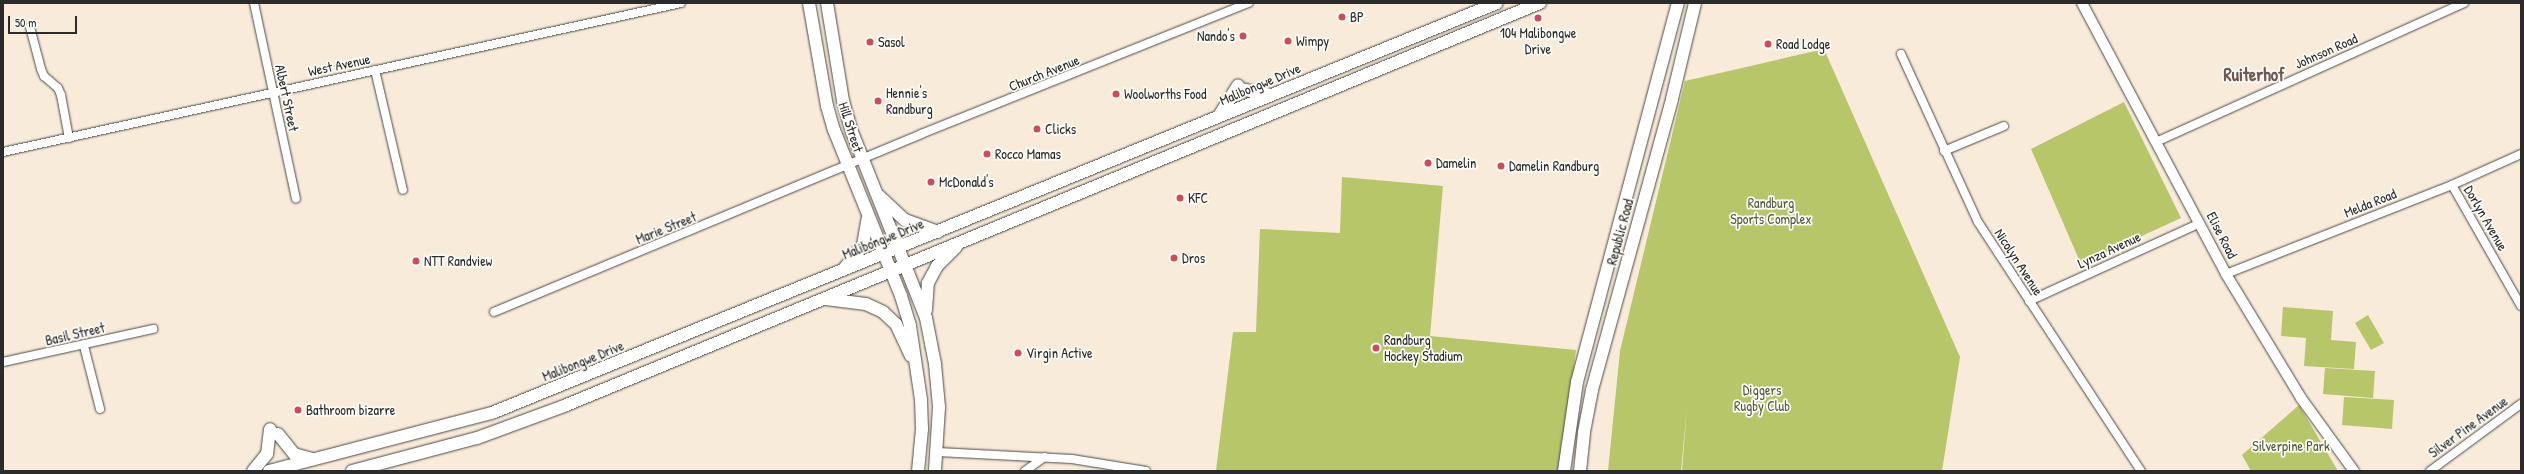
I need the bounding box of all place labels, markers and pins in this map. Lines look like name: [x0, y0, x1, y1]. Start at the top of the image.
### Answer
place label: BP: [1350, 9, 1364, 25]
marker: BP: [1337, 12, 1347, 22]
marker: 104 Malibongwe Drive: [1533, 13, 1543, 23]
place label: 104 Malibongwe Drive: [1500, 25, 1576, 58]
place label: Nando's: [1197, 28, 1235, 44]
marker: Nando's: [1238, 31, 1248, 41]
place label: Wimpy: [1296, 33, 1329, 49]
place label: Sasol: [878, 34, 905, 50]
marker: Wimpy: [1283, 36, 1293, 46]
place label: Road Lodge: [1776, 36, 1830, 52]
marker: Sasol: [865, 37, 875, 47]
marker: Road Lodge: [1763, 39, 1773, 49]
place label: Hennie's Randburg: [886, 85, 933, 118]
place label: Woolworths Food: [1124, 86, 1206, 102]
marker: Woolworths Food: [1111, 89, 1121, 99]
marker: Hennie's Randburg: [873, 96, 883, 106]
place label: Clicks: [1045, 121, 1076, 137]
marker: Clicks: [1032, 124, 1042, 134]
place label: Rocco Mamas: [995, 146, 1061, 162]
marker: Rocco Mamas: [982, 149, 992, 159]
place label: Damelin: [1436, 155, 1476, 171]
marker: Damelin: [1423, 158, 1433, 168]
place label: Damelin Randburg: [1509, 158, 1599, 174]
marker: Damelin Randburg: [1496, 161, 1506, 171]
place label: McDonald's: [939, 174, 994, 190]
marker: McDonald's: [926, 177, 936, 187]
place label: KFC: [1188, 190, 1208, 206]
marker: KFC: [1175, 193, 1185, 203]
place label: Dros: [1182, 250, 1205, 266]
place label: NTT Randview: [424, 253, 492, 269]
marker: Dros: [1169, 253, 1179, 263]
marker: NTT Randview: [411, 256, 421, 266]
place label: Randburg Hockey Stadium: [1384, 332, 1463, 364]
marker: Randburg Hockey Stadium: [1371, 343, 1381, 353]
place label: Virgin Active: [1026, 345, 1093, 361]
marker: Virgin Active: [1013, 348, 1023, 358]
place label: Bathroom bizarre: [306, 402, 395, 418]
marker: Bathroom bizarre: [293, 405, 303, 415]

